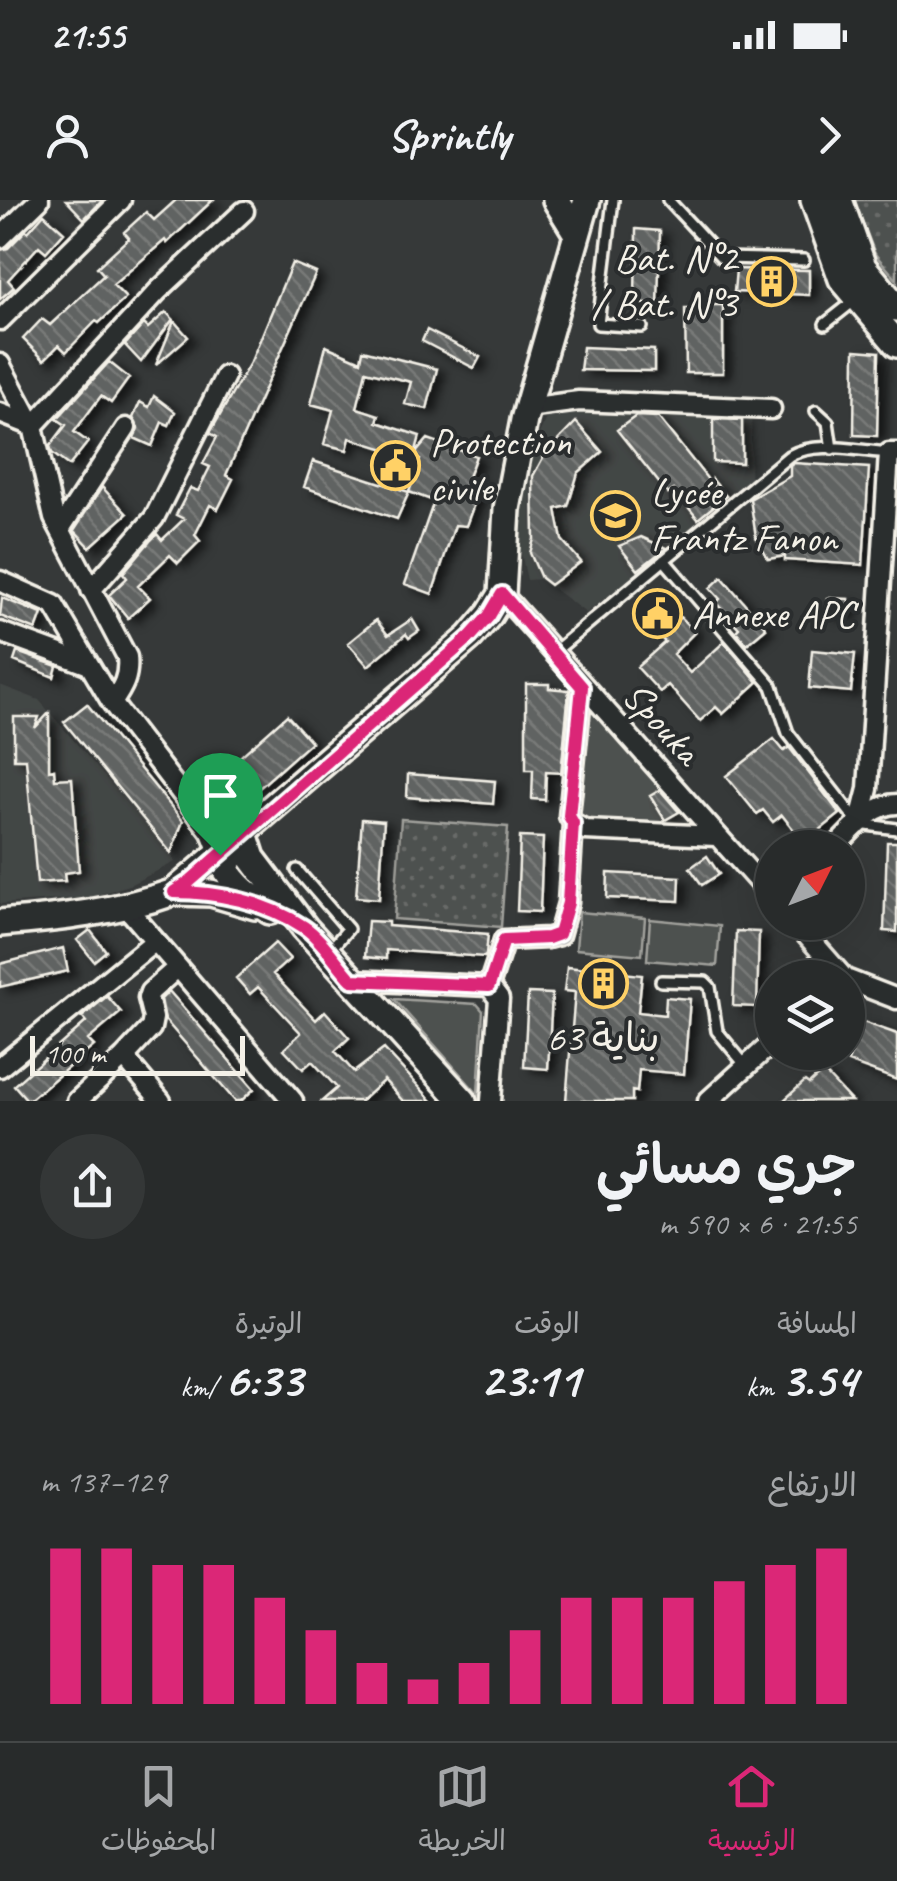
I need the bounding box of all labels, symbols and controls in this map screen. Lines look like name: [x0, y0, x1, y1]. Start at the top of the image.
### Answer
text: 21:55: [50, 12, 125, 59]
text: Sprintly: [387, 107, 510, 164]
icon: person: [40, 108, 95, 163]
icon: forward: [802, 108, 857, 163]
place label: Bat. N°2 / Bat. N°3: [592, 233, 740, 329]
building icon: Bat. N°2 / Bat. N°3: [746, 255, 798, 307]
place label: Protection civile: [430, 417, 572, 513]
public building icon: Protection civile: [369, 439, 421, 491]
place label: Lycée Frantz Fanon: [651, 467, 839, 563]
school or university icon: Lycée Frantz Fanon: [590, 489, 642, 541]
public building icon: Annexe APC: [631, 588, 683, 640]
place label: Annexe APC: [692, 589, 859, 639]
street label: Spouka: [612, 671, 715, 778]
pin: [178, 753, 263, 856]
icon: arrive: [193, 768, 248, 823]
north arrow: [755, 830, 865, 940]
map controls: [755, 830, 865, 1070]
building icon: بناية 63: [577, 957, 629, 1009]
button: layers: [755, 960, 865, 1070]
place label: بناية 63: [546, 1013, 660, 1063]
scale bar: [30, 1031, 245, 1076]
text: 100 m: [45, 1036, 105, 1071]
text: جري مسائي: [596, 1130, 857, 1200]
button: share: [40, 1134, 145, 1239]
text: 21:55 · 6 × 590 m: [659, 1203, 857, 1244]
text: الوتيرة: [235, 1306, 302, 1341]
text: الوقت: [514, 1306, 580, 1341]
text: المسافة: [777, 1306, 857, 1341]
text: 6:33: [224, 1348, 302, 1411]
text: 23:11: [480, 1348, 580, 1411]
text: 3.54: [780, 1348, 857, 1411]
text: /km: [181, 1369, 224, 1404]
text: km: [746, 1369, 780, 1404]
text: 129–137 m: [40, 1461, 166, 1502]
text: الارتفاع: [767, 1465, 857, 1506]
tab: المحفوظات: [101, 1759, 216, 1865]
tab: الخريطة: [419, 1759, 506, 1865]
tab: الرئيسية: [708, 1759, 796, 1865]

